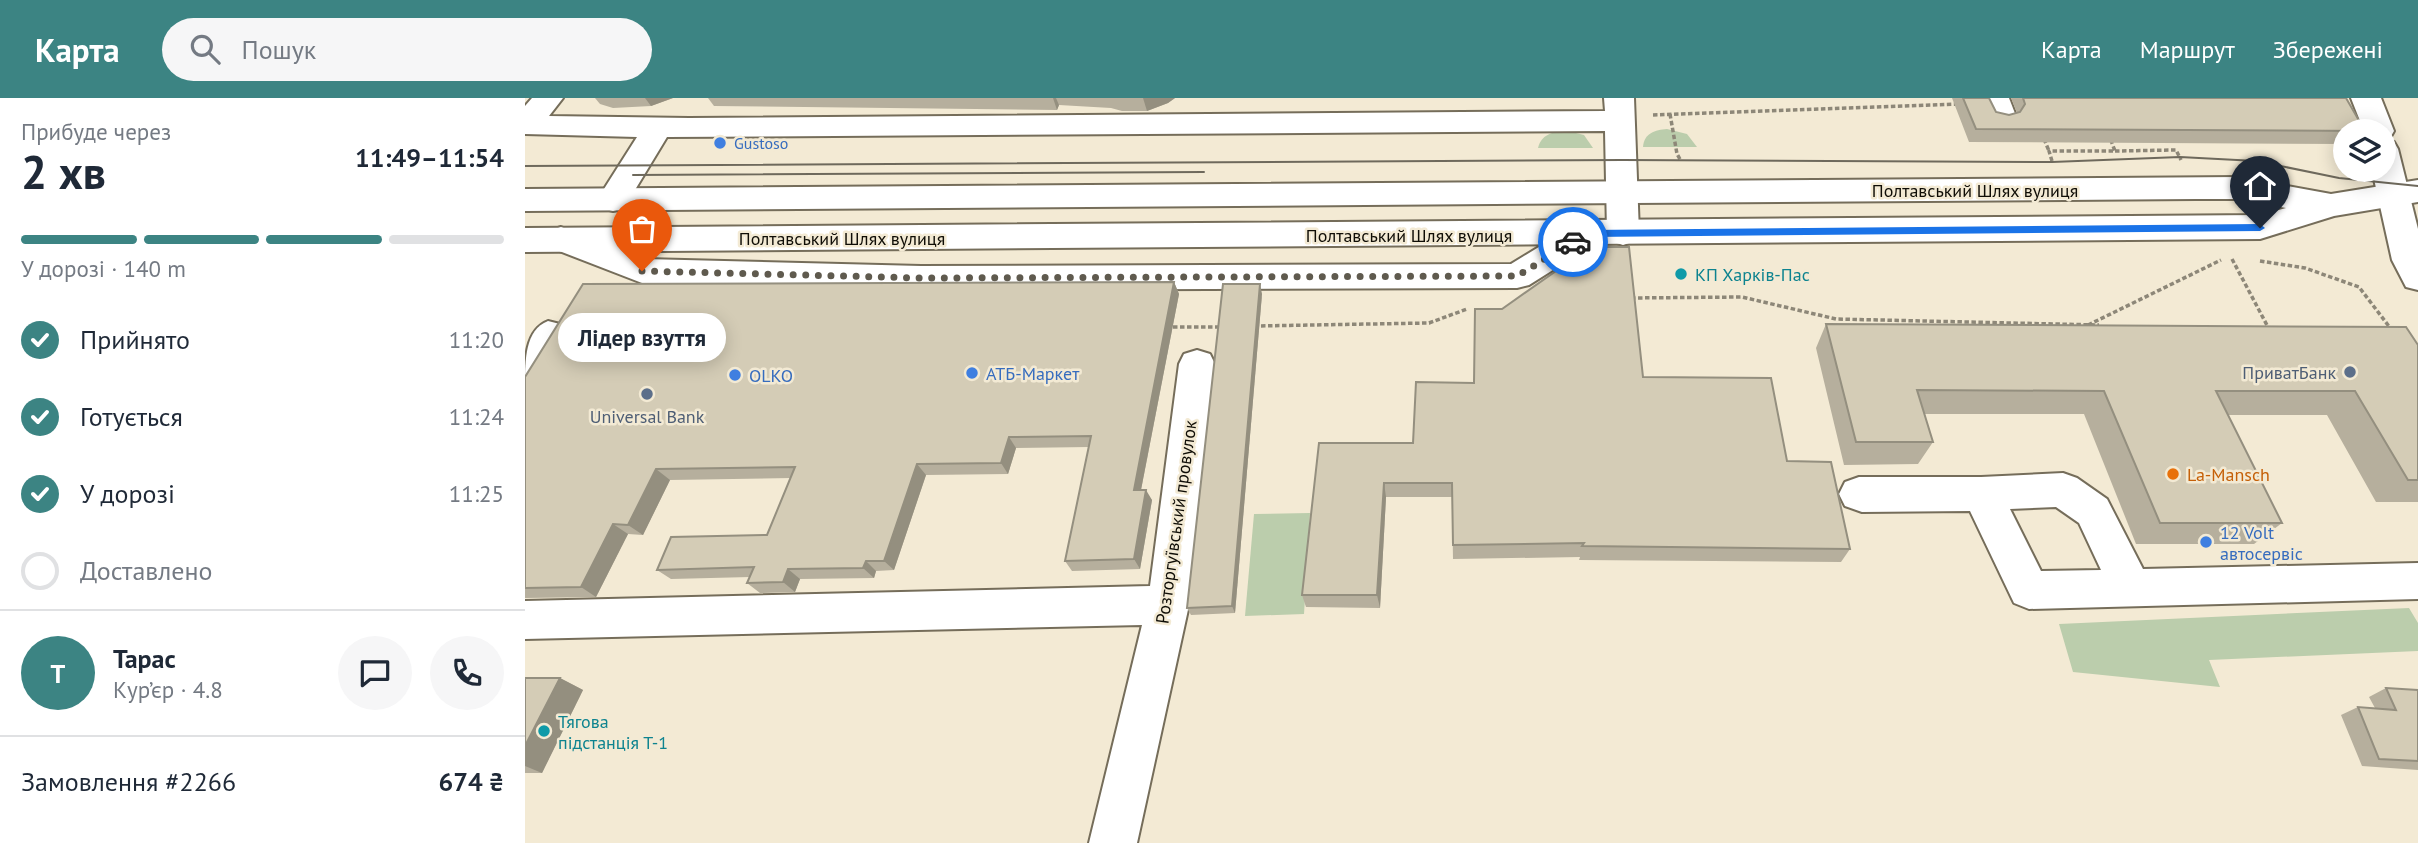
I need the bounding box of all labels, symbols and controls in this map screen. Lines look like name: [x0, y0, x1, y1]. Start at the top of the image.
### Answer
search box: [162, 18, 652, 81]
text: Карта: [35, 28, 120, 71]
icon: search: [186, 30, 224, 68]
text: Пошук: [242, 33, 316, 66]
text: Карта: [2041, 34, 2102, 65]
text: Маршрут: [2140, 34, 2235, 65]
text: Збережені: [2273, 34, 2383, 65]
text: Прибуде через: [21, 117, 171, 146]
map controls: [2333, 119, 2396, 182]
button: layers: [2333, 119, 2396, 182]
place label: Gustoso: [734, 133, 788, 153]
marker: Gustoso: [712, 135, 728, 151]
text: 11:49–11:54: [355, 141, 504, 174]
text: 2 хв: [21, 142, 106, 202]
pin: [2230, 156, 2290, 228]
icon: home: [2241, 167, 2279, 205]
street label: Полтавський Шлях вулиця: [1872, 179, 2078, 202]
pin: [612, 199, 672, 271]
courier: [1538, 207, 1608, 277]
icon: bag: [623, 210, 661, 248]
icon: car: [1554, 223, 1592, 261]
street label: Полтавський Шлях вулиця: [1306, 224, 1512, 247]
street label: Полтавський Шлях вулиця: [739, 227, 945, 250]
text: У дорозі · 140 m: [21, 254, 186, 283]
place label: КП Харків-Пас: [1695, 263, 1810, 286]
marker: КП Харків-Пас: [1673, 266, 1689, 282]
callout: Лідер взуття: [558, 313, 726, 362]
icon: check: [21, 321, 59, 359]
text: Прийнято: [80, 323, 190, 356]
text: Лідер взуття: [578, 323, 706, 352]
text: 11:20: [449, 325, 504, 354]
place label: ПриватБанк: [2242, 361, 2336, 384]
place label: АТБ-Маркет: [986, 362, 1080, 385]
place label: OLKO: [749, 364, 793, 387]
marker: ПриватБанк: [2342, 364, 2358, 380]
marker: АТБ-Маркет: [964, 365, 980, 381]
marker: OLKO: [727, 367, 743, 383]
marker: Universal Bank: [639, 386, 655, 402]
icon: check: [21, 398, 59, 436]
text: Готується: [80, 400, 183, 433]
text: 11:24: [449, 402, 504, 431]
place label: Universal Bank: [590, 405, 705, 428]
street label: Розторгуївський провулок: [1150, 418, 1202, 625]
place label: La-Mansch: [2187, 463, 2270, 486]
marker: La-Mansch: [2165, 466, 2181, 482]
icon: check: [21, 475, 59, 513]
text: У дорозі: [80, 477, 175, 510]
text: 11:25: [449, 479, 504, 508]
place label: 12 Volt автосервіс: [2220, 521, 2303, 565]
marker: 12 Volt автосервіс: [2198, 534, 2214, 550]
text: Доставлено: [80, 554, 213, 587]
button: chat: [338, 636, 412, 710]
button: phone: [430, 636, 504, 710]
text: Тарас: [113, 642, 176, 675]
text: Т: [51, 657, 65, 690]
text: Кур’єр · 4.8: [113, 675, 223, 704]
place label: Тягова підстанція Т-1: [558, 710, 668, 754]
marker: Тягова підстанція Т-1: [536, 723, 552, 739]
text: Замовлення #2266: [21, 765, 236, 798]
text: 674 ₴: [438, 765, 504, 798]

